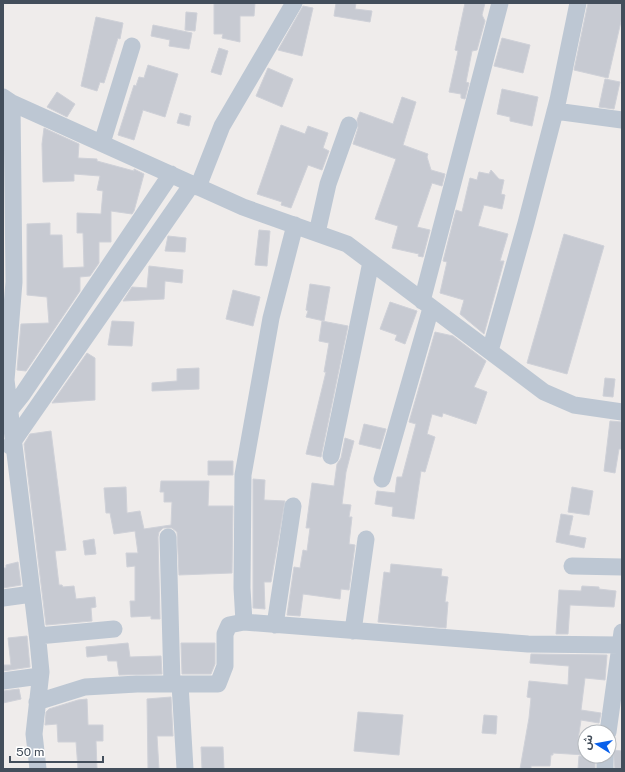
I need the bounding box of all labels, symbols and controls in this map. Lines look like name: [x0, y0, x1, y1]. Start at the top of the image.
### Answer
north arrow: [577, 724, 617, 764]
text: ش: [580, 734, 595, 751]
scale bar: [10, 738, 103, 764]
text: 50 m: [16, 745, 44, 759]

